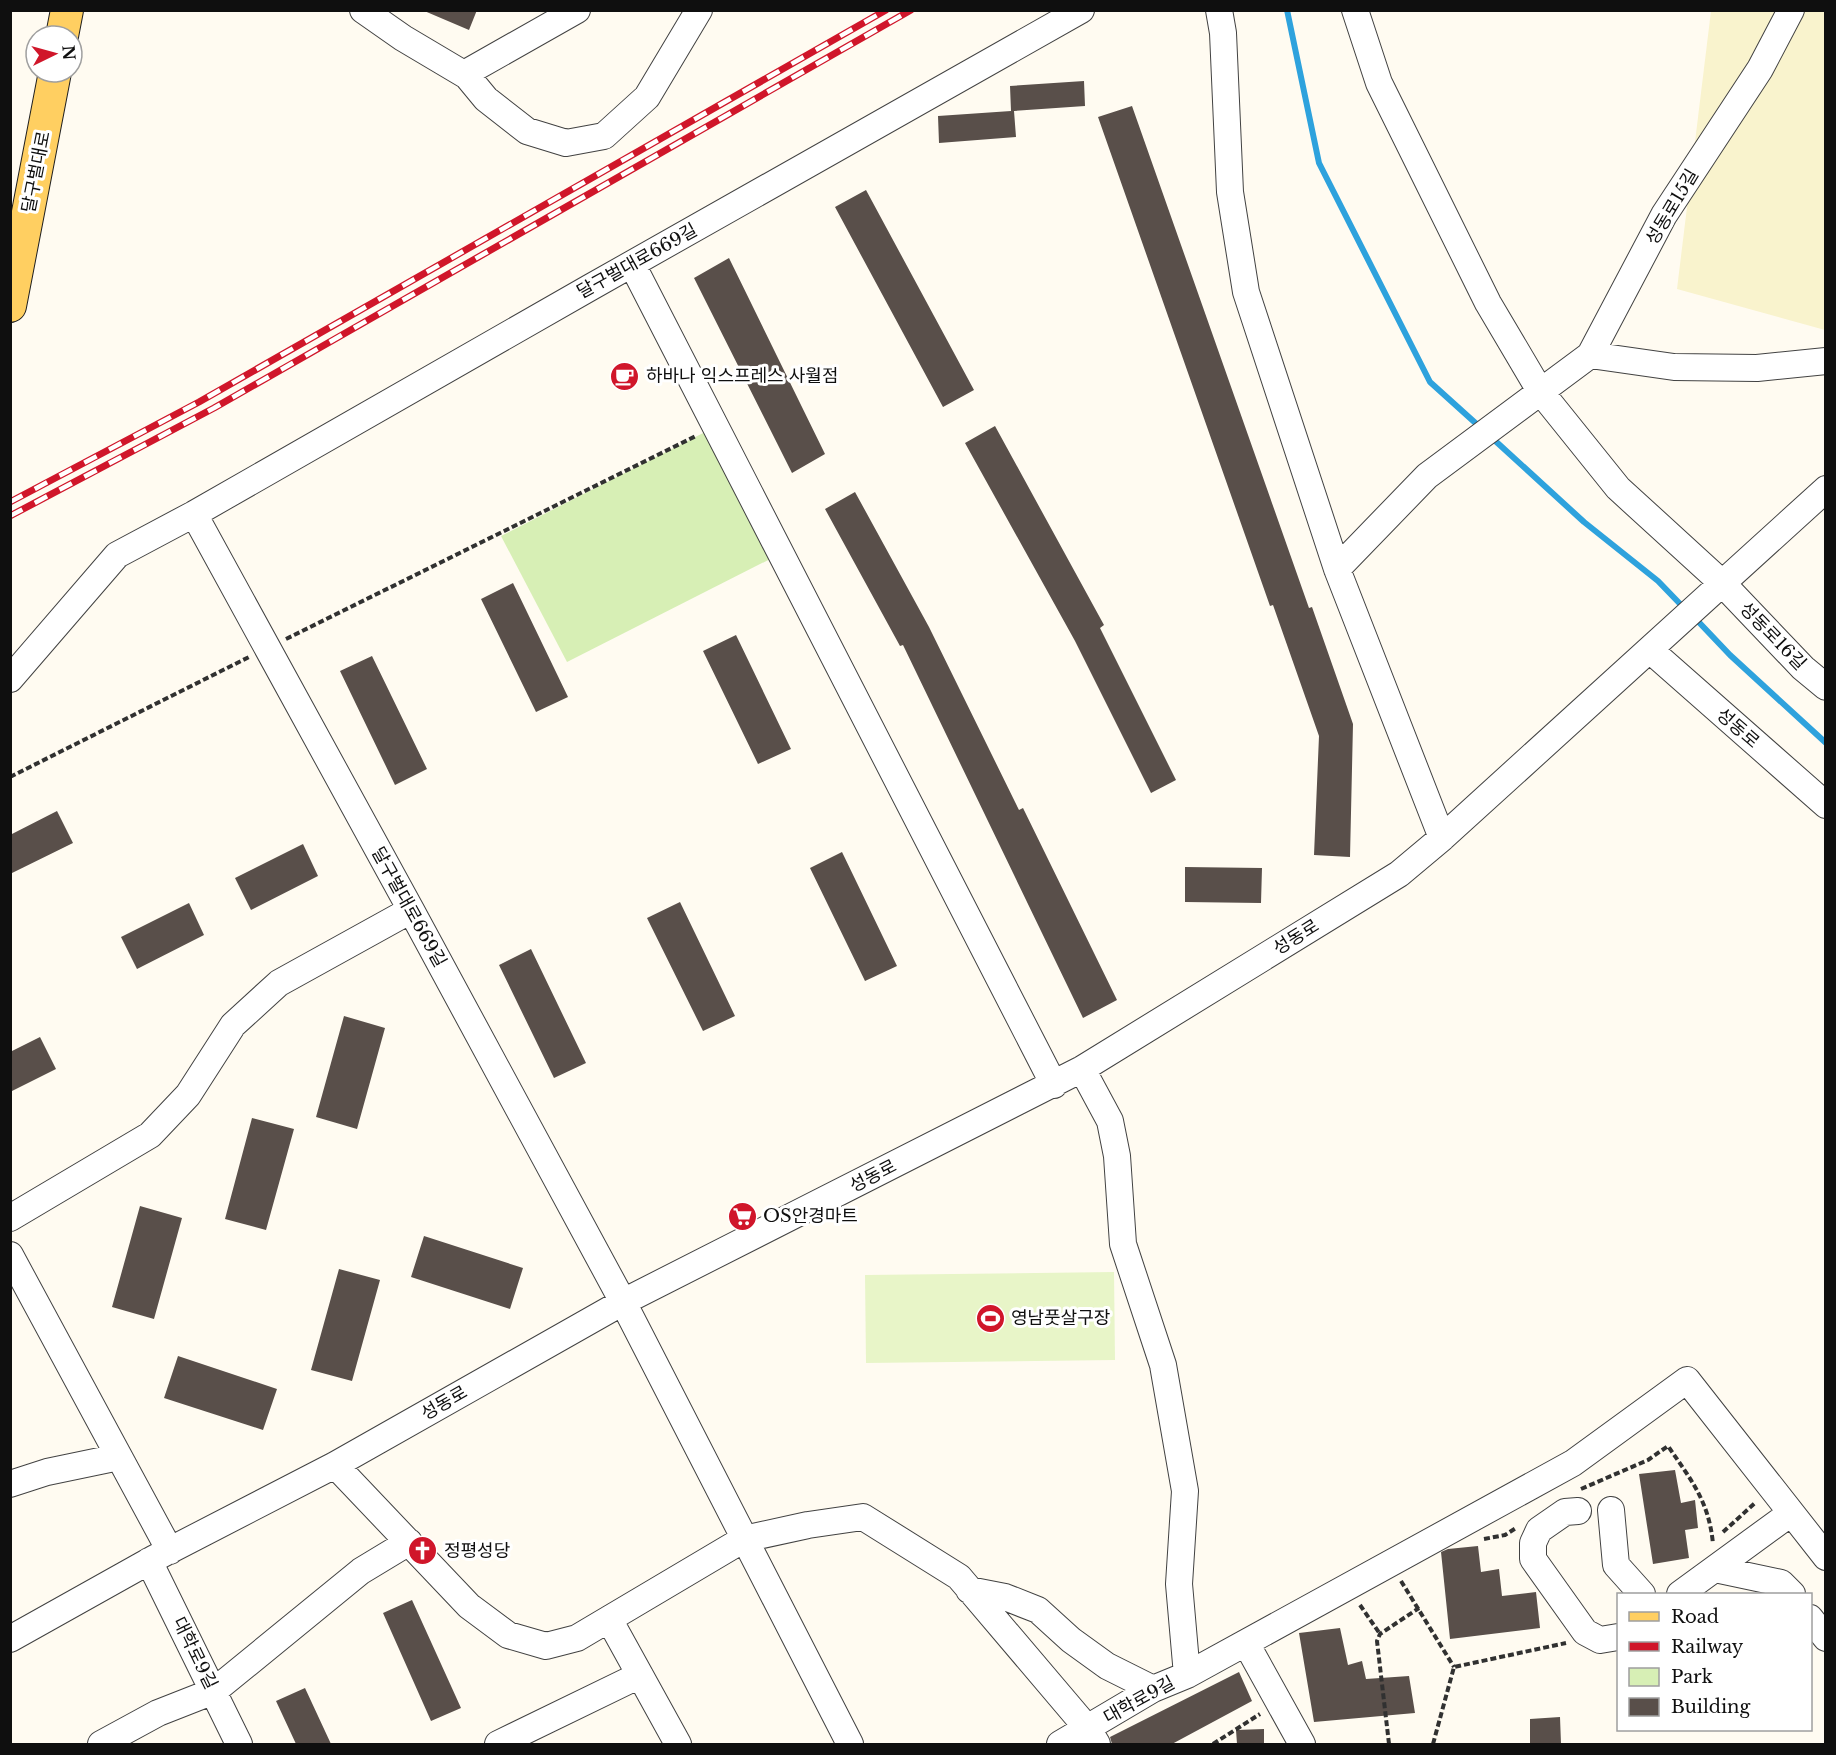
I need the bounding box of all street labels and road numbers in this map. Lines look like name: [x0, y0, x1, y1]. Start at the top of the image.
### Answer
street label: 달구벌대로: [17, 129, 55, 215]
street label: 성동로15길: [1641, 165, 1703, 249]
street label: 달구벌대로669길: [573, 219, 701, 303]
street label: 성동로16길: [1735, 597, 1811, 675]
street label: 성동로: [1712, 703, 1764, 753]
street label: 달구벌대로669길: [367, 843, 451, 971]
street label: 성동로: [1269, 915, 1323, 959]
street label: 성동로: [846, 1155, 900, 1197]
street label: 성동로: [417, 1381, 471, 1425]
street label: 대학로9길: [168, 1613, 222, 1693]
street label: 대학로9길: [1100, 1672, 1178, 1728]

